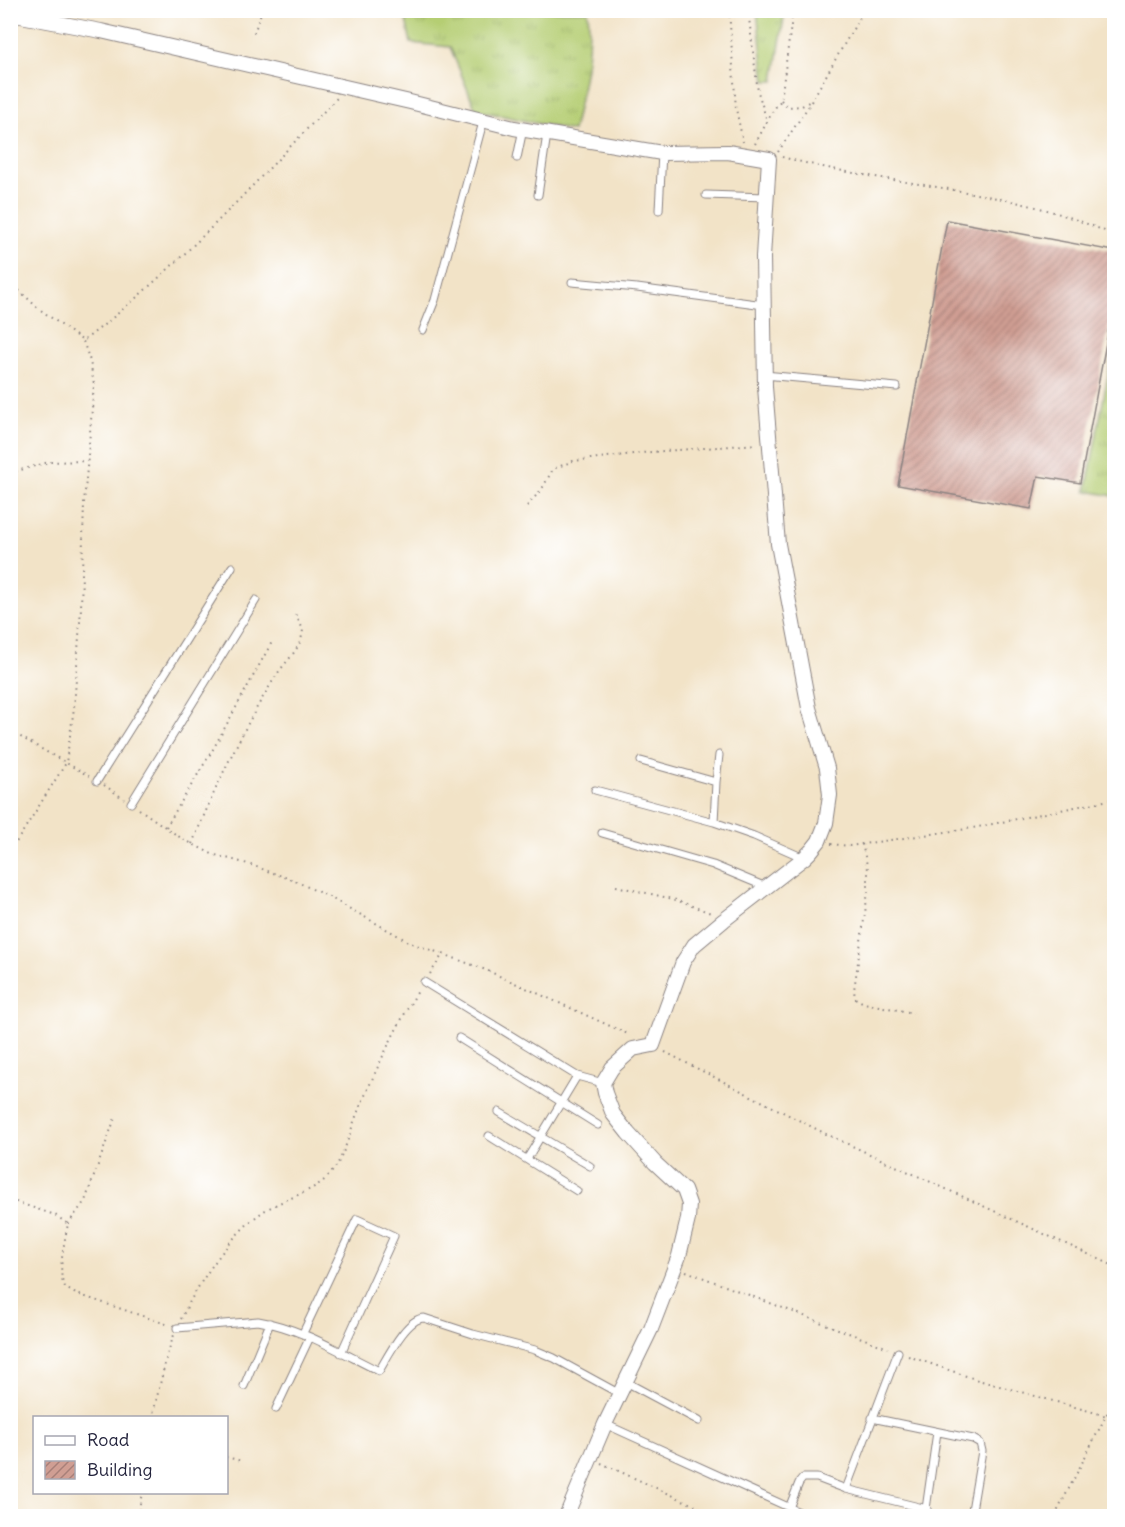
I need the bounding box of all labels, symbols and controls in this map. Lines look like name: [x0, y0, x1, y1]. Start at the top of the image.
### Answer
legend: [33, 1416, 228, 1494]
text: Road: [87, 1428, 130, 1451]
text: Building: [87, 1458, 152, 1481]

